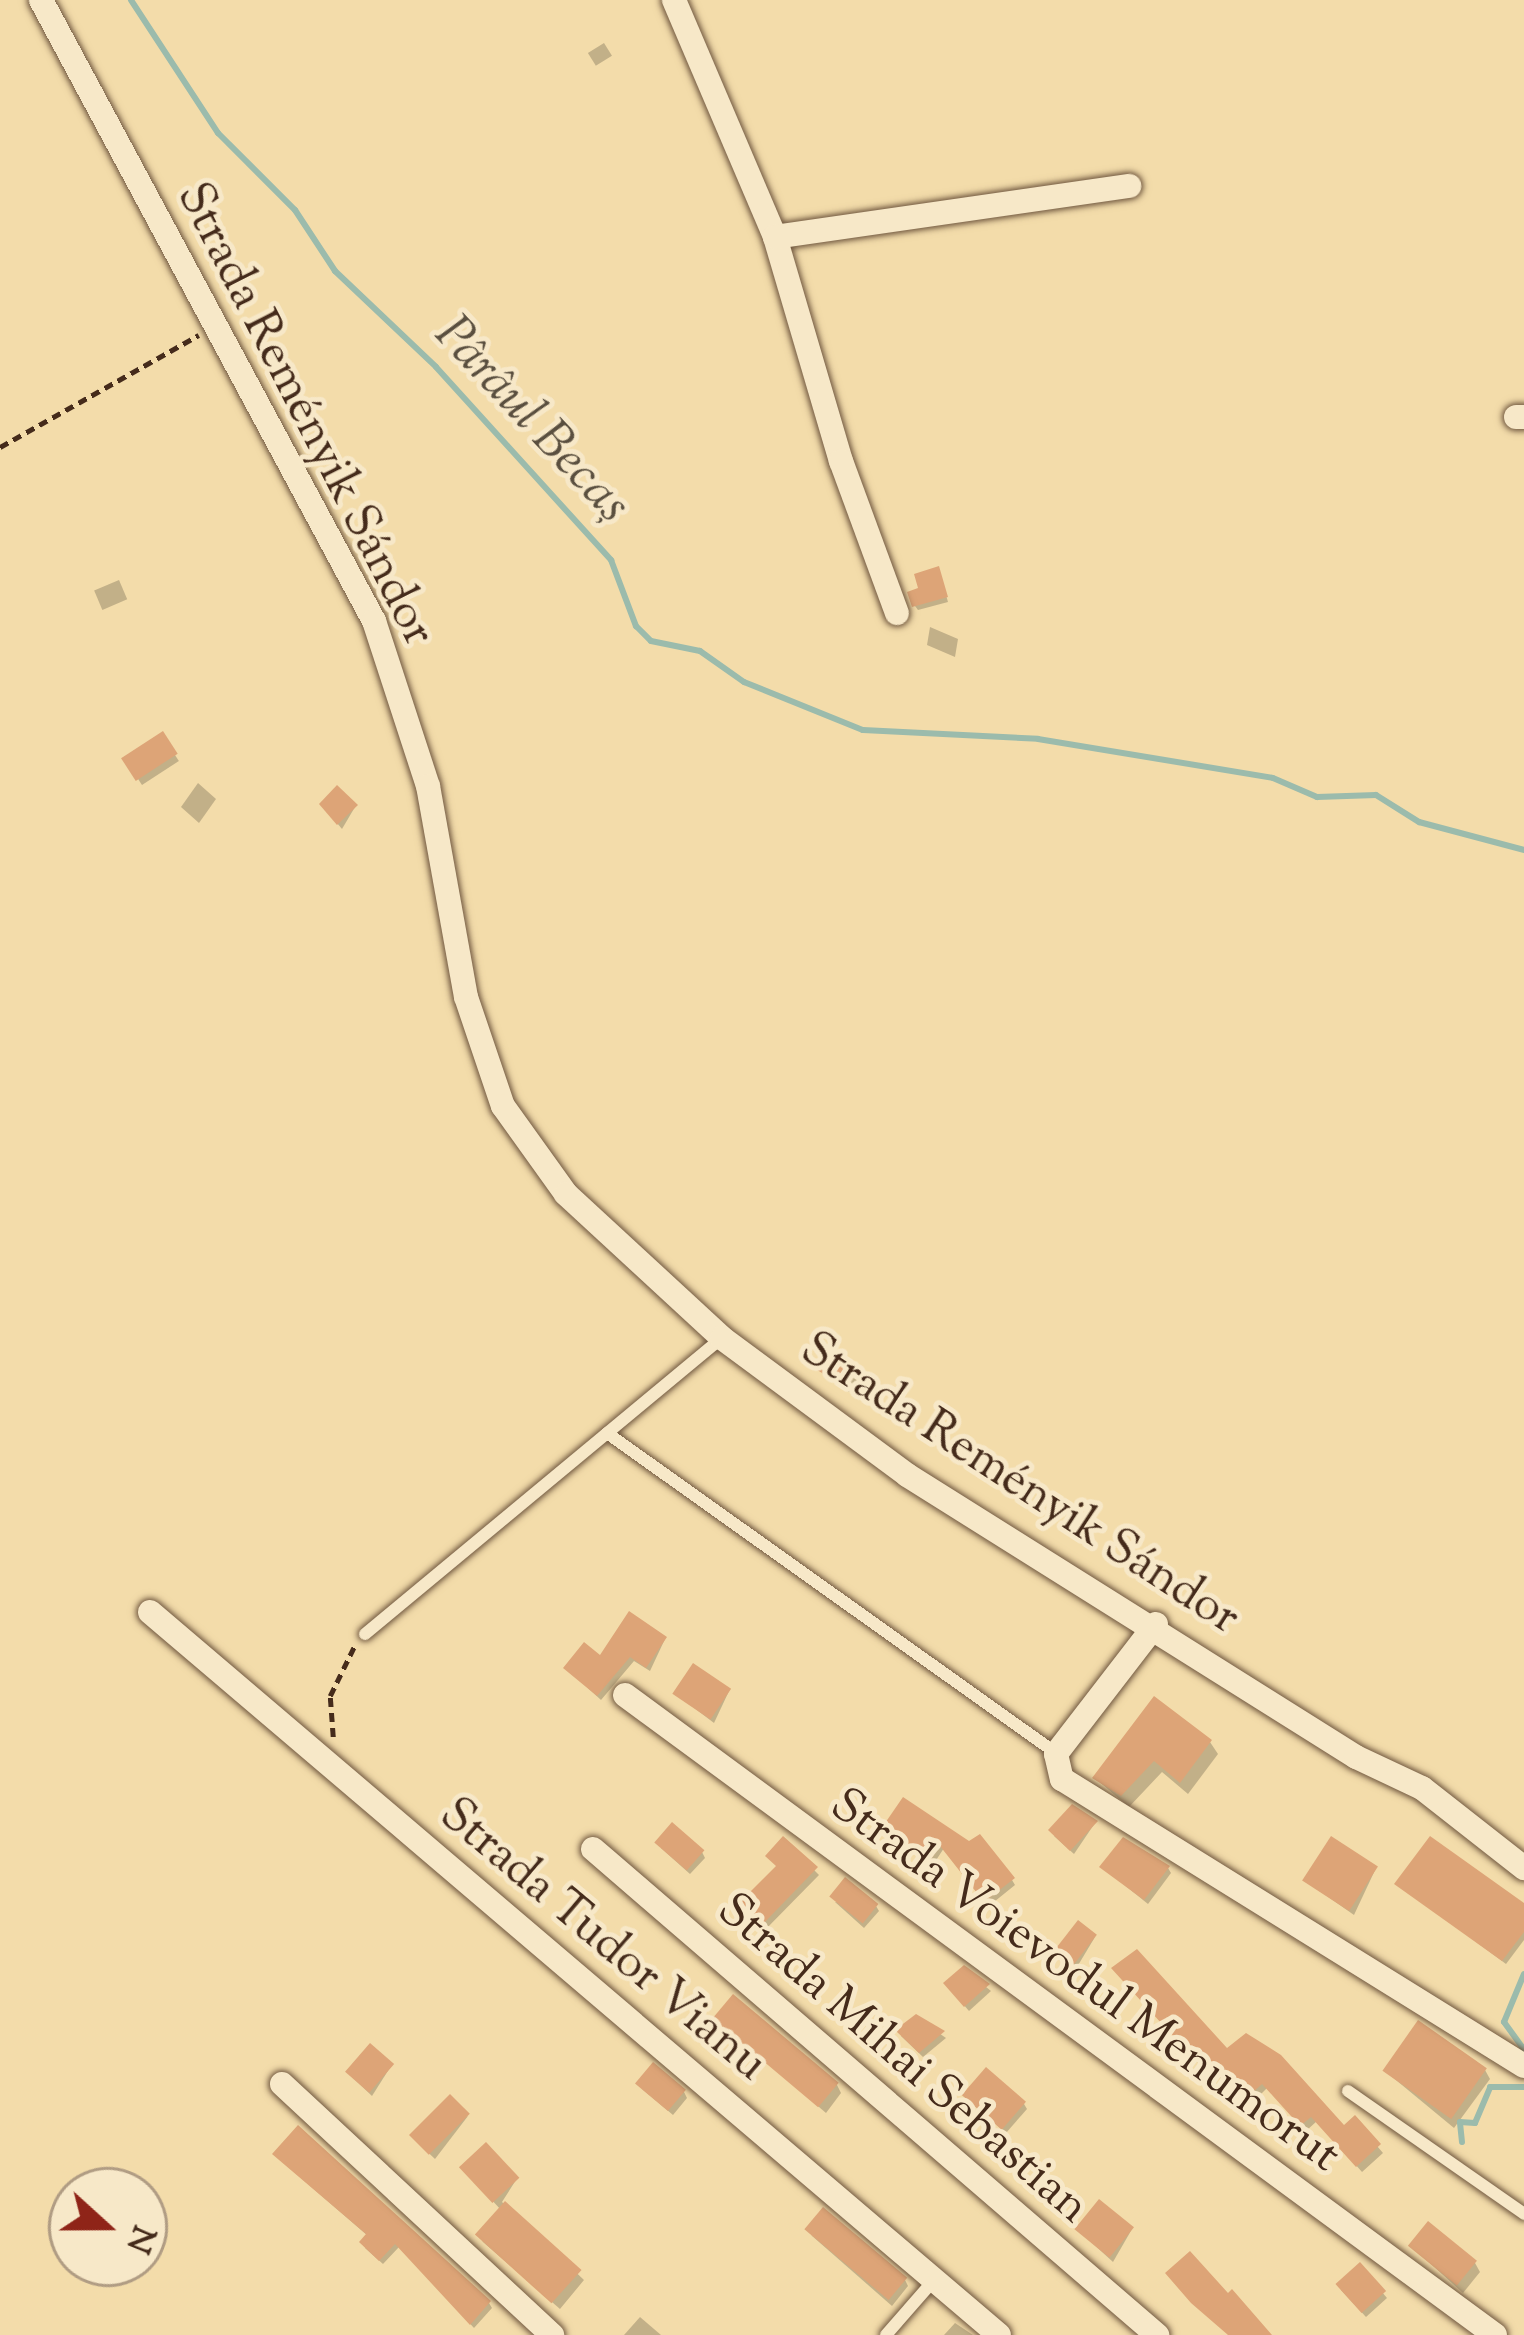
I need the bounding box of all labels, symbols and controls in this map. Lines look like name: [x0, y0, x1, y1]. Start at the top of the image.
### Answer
street label: Strada Reményik Sándor: [162, 174, 446, 656]
water label: Pârâul Becaș: [420, 305, 642, 537]
street label: Strada Reményik Sándor: [789, 1322, 1249, 1648]
street label: Strada Voievodul Menumorut: [818, 1778, 1350, 2186]
street label: Strada Tudor Vianu: [427, 1787, 777, 2095]
street label: Strada Mihai Sebastian: [704, 1883, 1100, 2237]
north arrow: [48, 2167, 168, 2287]
text: N: [112, 2218, 166, 2260]

